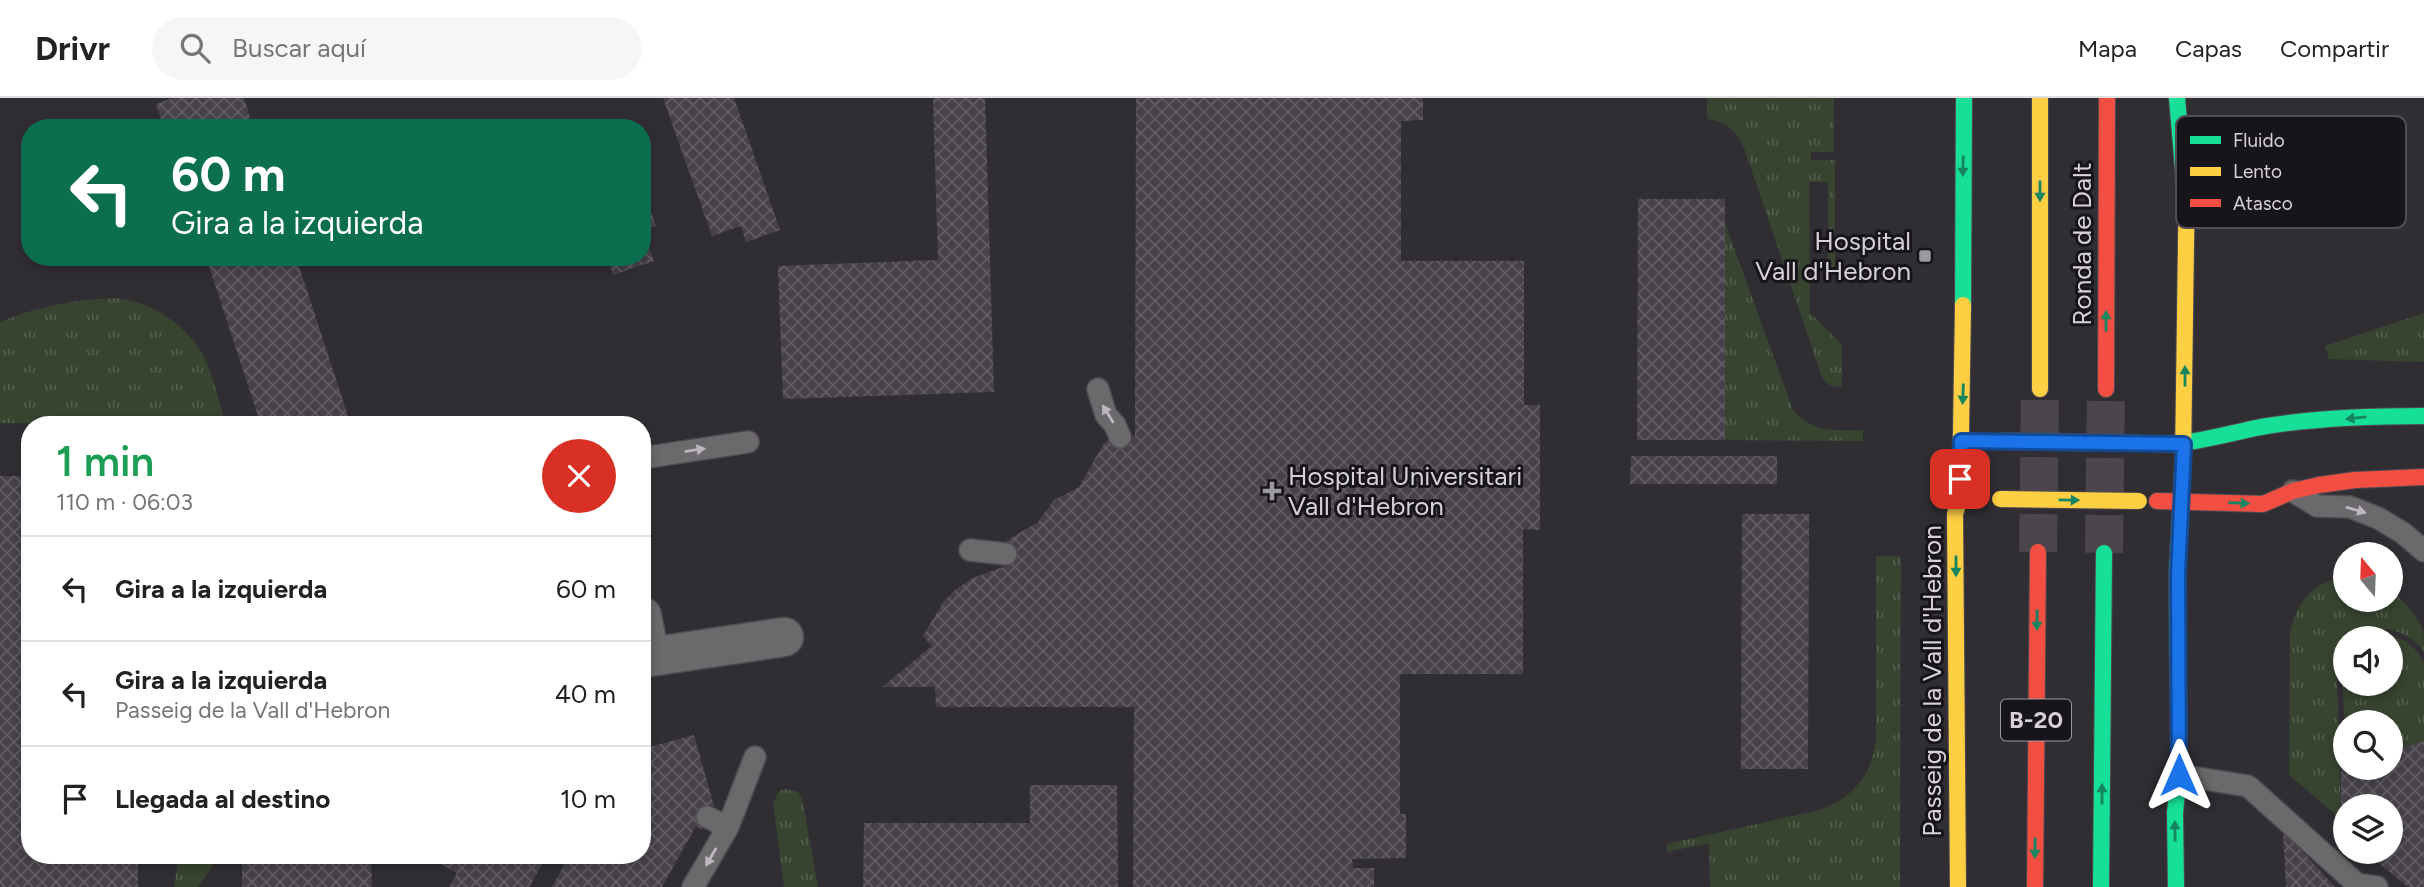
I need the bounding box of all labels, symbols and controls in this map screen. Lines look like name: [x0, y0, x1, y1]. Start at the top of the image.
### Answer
search box: [152, 17, 642, 80]
text: Drivr: [35, 29, 110, 68]
icon: search: [176, 29, 214, 67]
text: Buscar aquí: [232, 32, 366, 64]
text: Mapa: [2078, 34, 2137, 63]
text: Capas: [2175, 34, 2242, 63]
text: Compartir: [2280, 34, 2389, 63]
legend: [2176, 116, 2406, 228]
text: Fluido: [2233, 129, 2285, 152]
text: 60 m: [171, 144, 286, 203]
icon: left: [56, 147, 147, 238]
one-way arrow: [1957, 155, 1969, 177]
text: Lento: [2233, 160, 2282, 183]
street label: Ronda de Dalt: [2066, 162, 2098, 326]
one-way arrow: [2034, 180, 2046, 202]
text: Atasco: [2233, 192, 2293, 215]
text: Gira a la izquierda: [171, 204, 424, 242]
place label: Hospital Vall d'Hebron: [1755, 225, 1911, 287]
marker: Hospital Vall d'Hebron: [1917, 248, 1933, 264]
one-way arrow: [2100, 310, 2112, 332]
one-way arrow: [2179, 364, 2191, 386]
one-way arrow: [1957, 383, 1968, 405]
one-way arrow: [1101, 404, 1114, 423]
one-way arrow: [2345, 413, 2367, 424]
text: 1 min: [56, 436, 154, 487]
button: close: [542, 439, 616, 513]
one-way arrow: [684, 444, 706, 455]
pin: [1930, 449, 1990, 509]
place label: Hospital Universitari Vall d'Hebron: [1288, 460, 1522, 522]
icon: arrive: [1941, 460, 1979, 498]
marker: Hospital Universitari Vall d'Hebron: [1262, 481, 1282, 501]
text: 110 m · 06:03: [56, 488, 193, 516]
one-way arrow: [2058, 494, 2080, 506]
one-way arrow: [2228, 497, 2250, 509]
one-way arrow: [2345, 506, 2366, 516]
street label: Passeig de la Vall d'Hebron: [1916, 525, 1948, 837]
north arrow: [2333, 542, 2403, 612]
map controls: [2333, 542, 2403, 864]
one-way arrow: [1950, 555, 1962, 577]
icon: left: [56, 570, 94, 608]
text: Gira a la izquierda: [115, 573, 327, 605]
text: 60 m: [556, 573, 616, 605]
one-way arrow: [2031, 609, 2043, 631]
button: sound: [2333, 626, 2403, 696]
text: Gira a la izquierda: [115, 664, 327, 696]
icon: left: [56, 675, 94, 713]
text: 40 m: [555, 678, 616, 710]
text: Passeig de la Vall d'Hebron: [115, 696, 390, 724]
road number: B-20: [2001, 700, 2071, 740]
button: search: [2333, 710, 2403, 780]
position arrow: [2142, 738, 2216, 812]
icon: arrive: [56, 780, 94, 818]
text: Llegada al destino: [115, 783, 330, 815]
text: 10 m: [560, 783, 616, 815]
one-way arrow: [2096, 783, 2108, 805]
button: layers: [2333, 794, 2403, 864]
one-way arrow: [2169, 820, 2181, 842]
one-way arrow: [2029, 837, 2041, 859]
one-way arrow: [705, 847, 717, 867]

